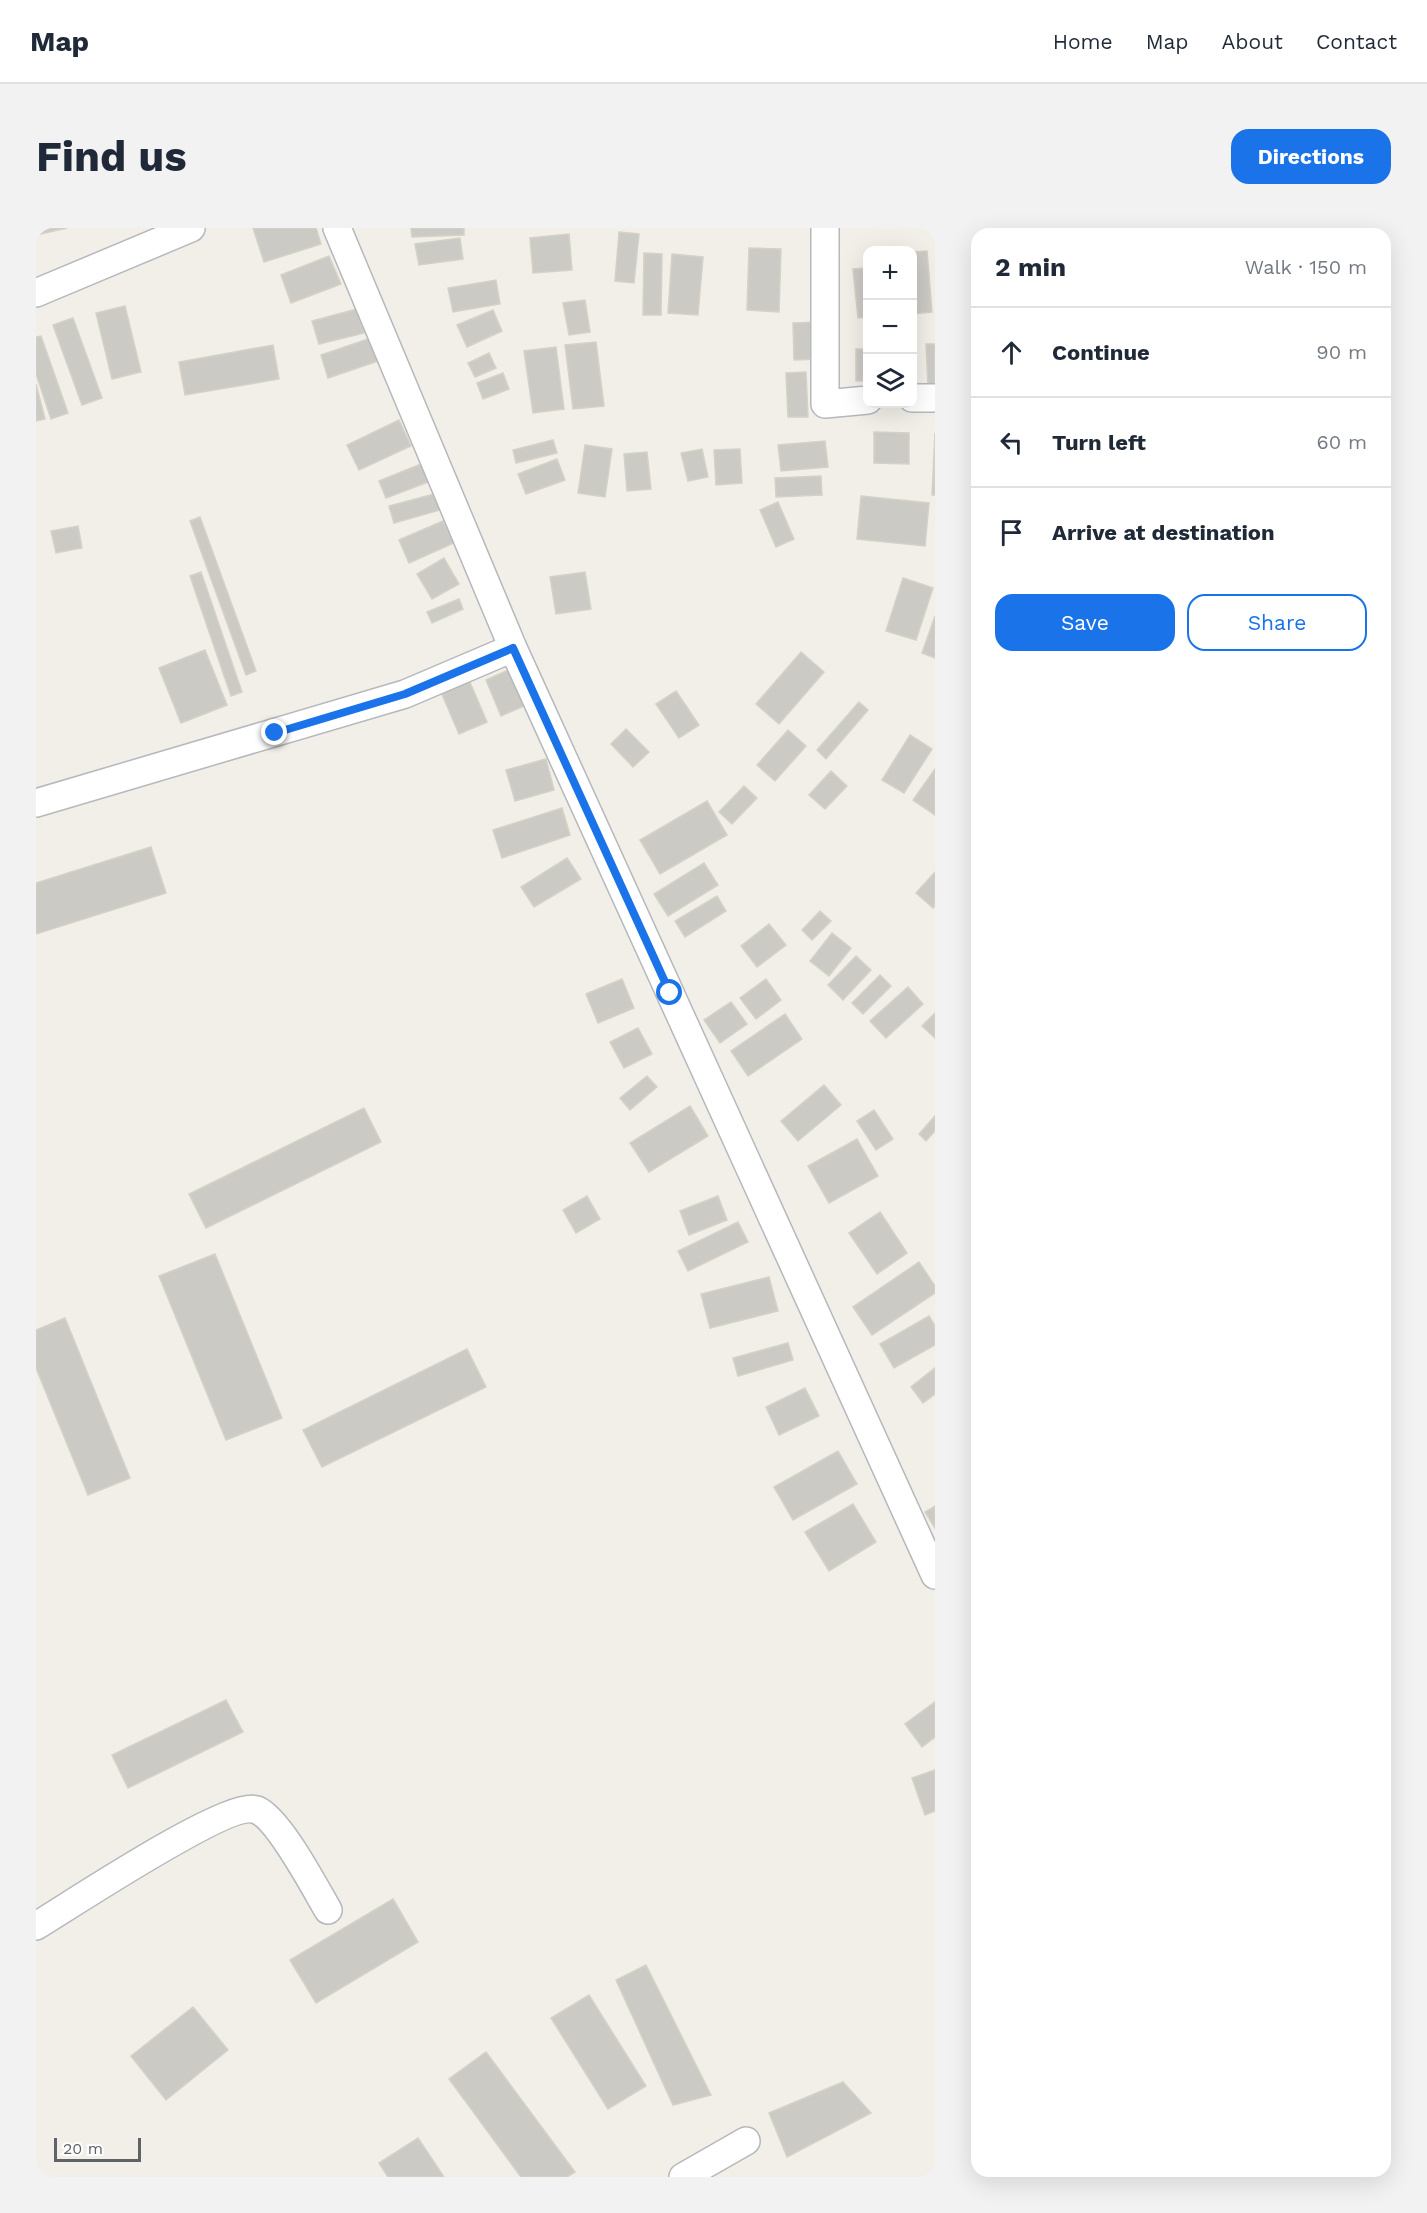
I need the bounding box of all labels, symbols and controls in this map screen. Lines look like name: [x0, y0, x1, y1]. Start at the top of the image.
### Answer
text: Map: [30, 25, 89, 58]
text: Home: [1053, 29, 1113, 54]
text: Map: [1146, 29, 1189, 54]
text: About: [1222, 29, 1283, 54]
text: Contact: [1316, 29, 1397, 54]
button: Directions: [1231, 129, 1391, 184]
text: Find us: [36, 132, 187, 181]
map controls: [863, 246, 917, 408]
button: +: [863, 246, 917, 300]
text: 2 min: [995, 252, 1066, 282]
text: Walk · 150 m: [1245, 255, 1367, 279]
button: −: [863, 300, 917, 354]
icon: ahead: [995, 336, 1028, 369]
text: Continue: [1052, 340, 1150, 365]
text: 90 m: [1316, 340, 1367, 364]
button: layers: [863, 354, 917, 408]
icon: left: [995, 426, 1028, 459]
text: Turn left: [1052, 430, 1146, 455]
text: 60 m: [1317, 430, 1367, 454]
icon: arrive: [995, 516, 1028, 549]
text: Arrive at destination: [1052, 520, 1275, 545]
button: Save: [995, 594, 1175, 651]
button: Share: [1187, 594, 1367, 651]
route end: [261, 719, 287, 745]
route start: [656, 979, 682, 1005]
scale bar: [54, 2135, 141, 2162]
text: 20 m: [63, 2139, 103, 2158]

